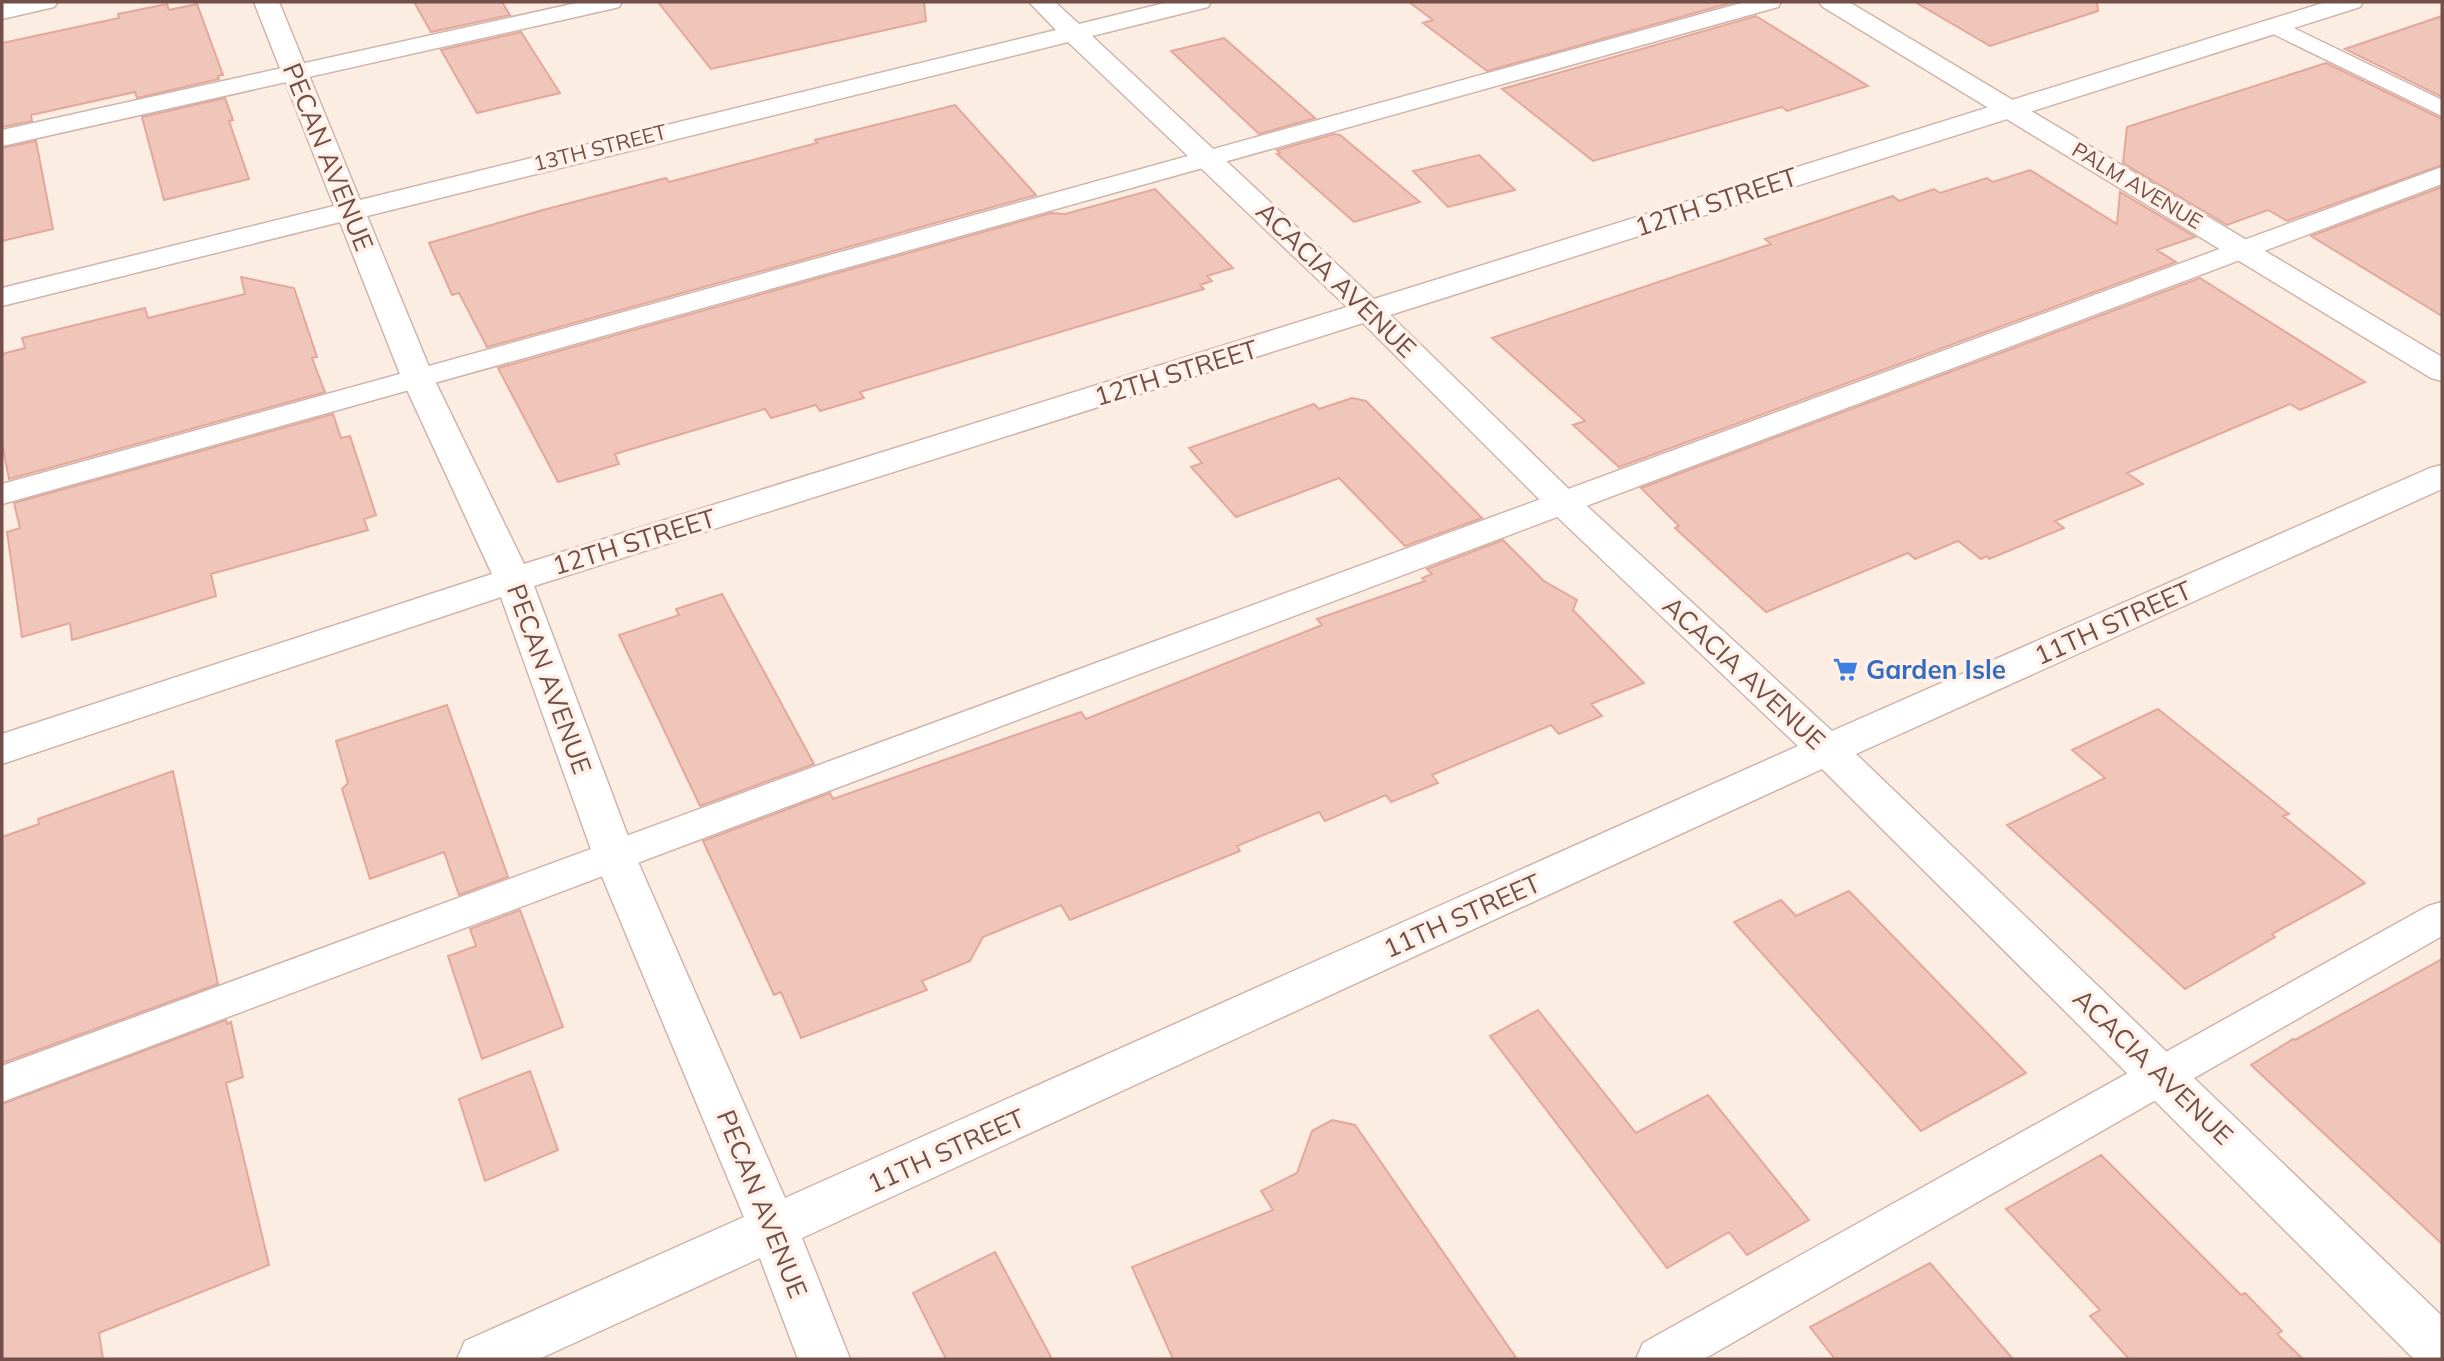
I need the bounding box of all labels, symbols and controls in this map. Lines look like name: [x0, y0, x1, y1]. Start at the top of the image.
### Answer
street label: PECAN AVENUE: [276, 58, 381, 256]
street label: 13TH STREET: [530, 118, 669, 176]
street label: PALM AVENUE: [2068, 136, 2207, 234]
street label: 12TH STREET: [1630, 160, 1802, 243]
street label: ACACIA AVENUE: [1249, 195, 1423, 364]
street label: 12TH STREET: [1090, 332, 1262, 413]
street label: 12TH STREET: [548, 501, 720, 582]
street label: 11TH STREET: [2029, 573, 2197, 672]
street label: PECAN AVENUE: [500, 579, 599, 778]
street label: ACACIA AVENUE: [1656, 589, 1832, 756]
place label: Garden Isle: [1866, 653, 2006, 686]
supermarket icon: Garden Isle: [1832, 656, 1860, 684]
street label: 11TH STREET: [1378, 866, 1546, 965]
street label: ACACIA AVENUE: [2066, 982, 2240, 1151]
street label: 11TH STREET: [862, 1101, 1030, 1200]
street label: PECAN AVENUE: [710, 1105, 815, 1303]

